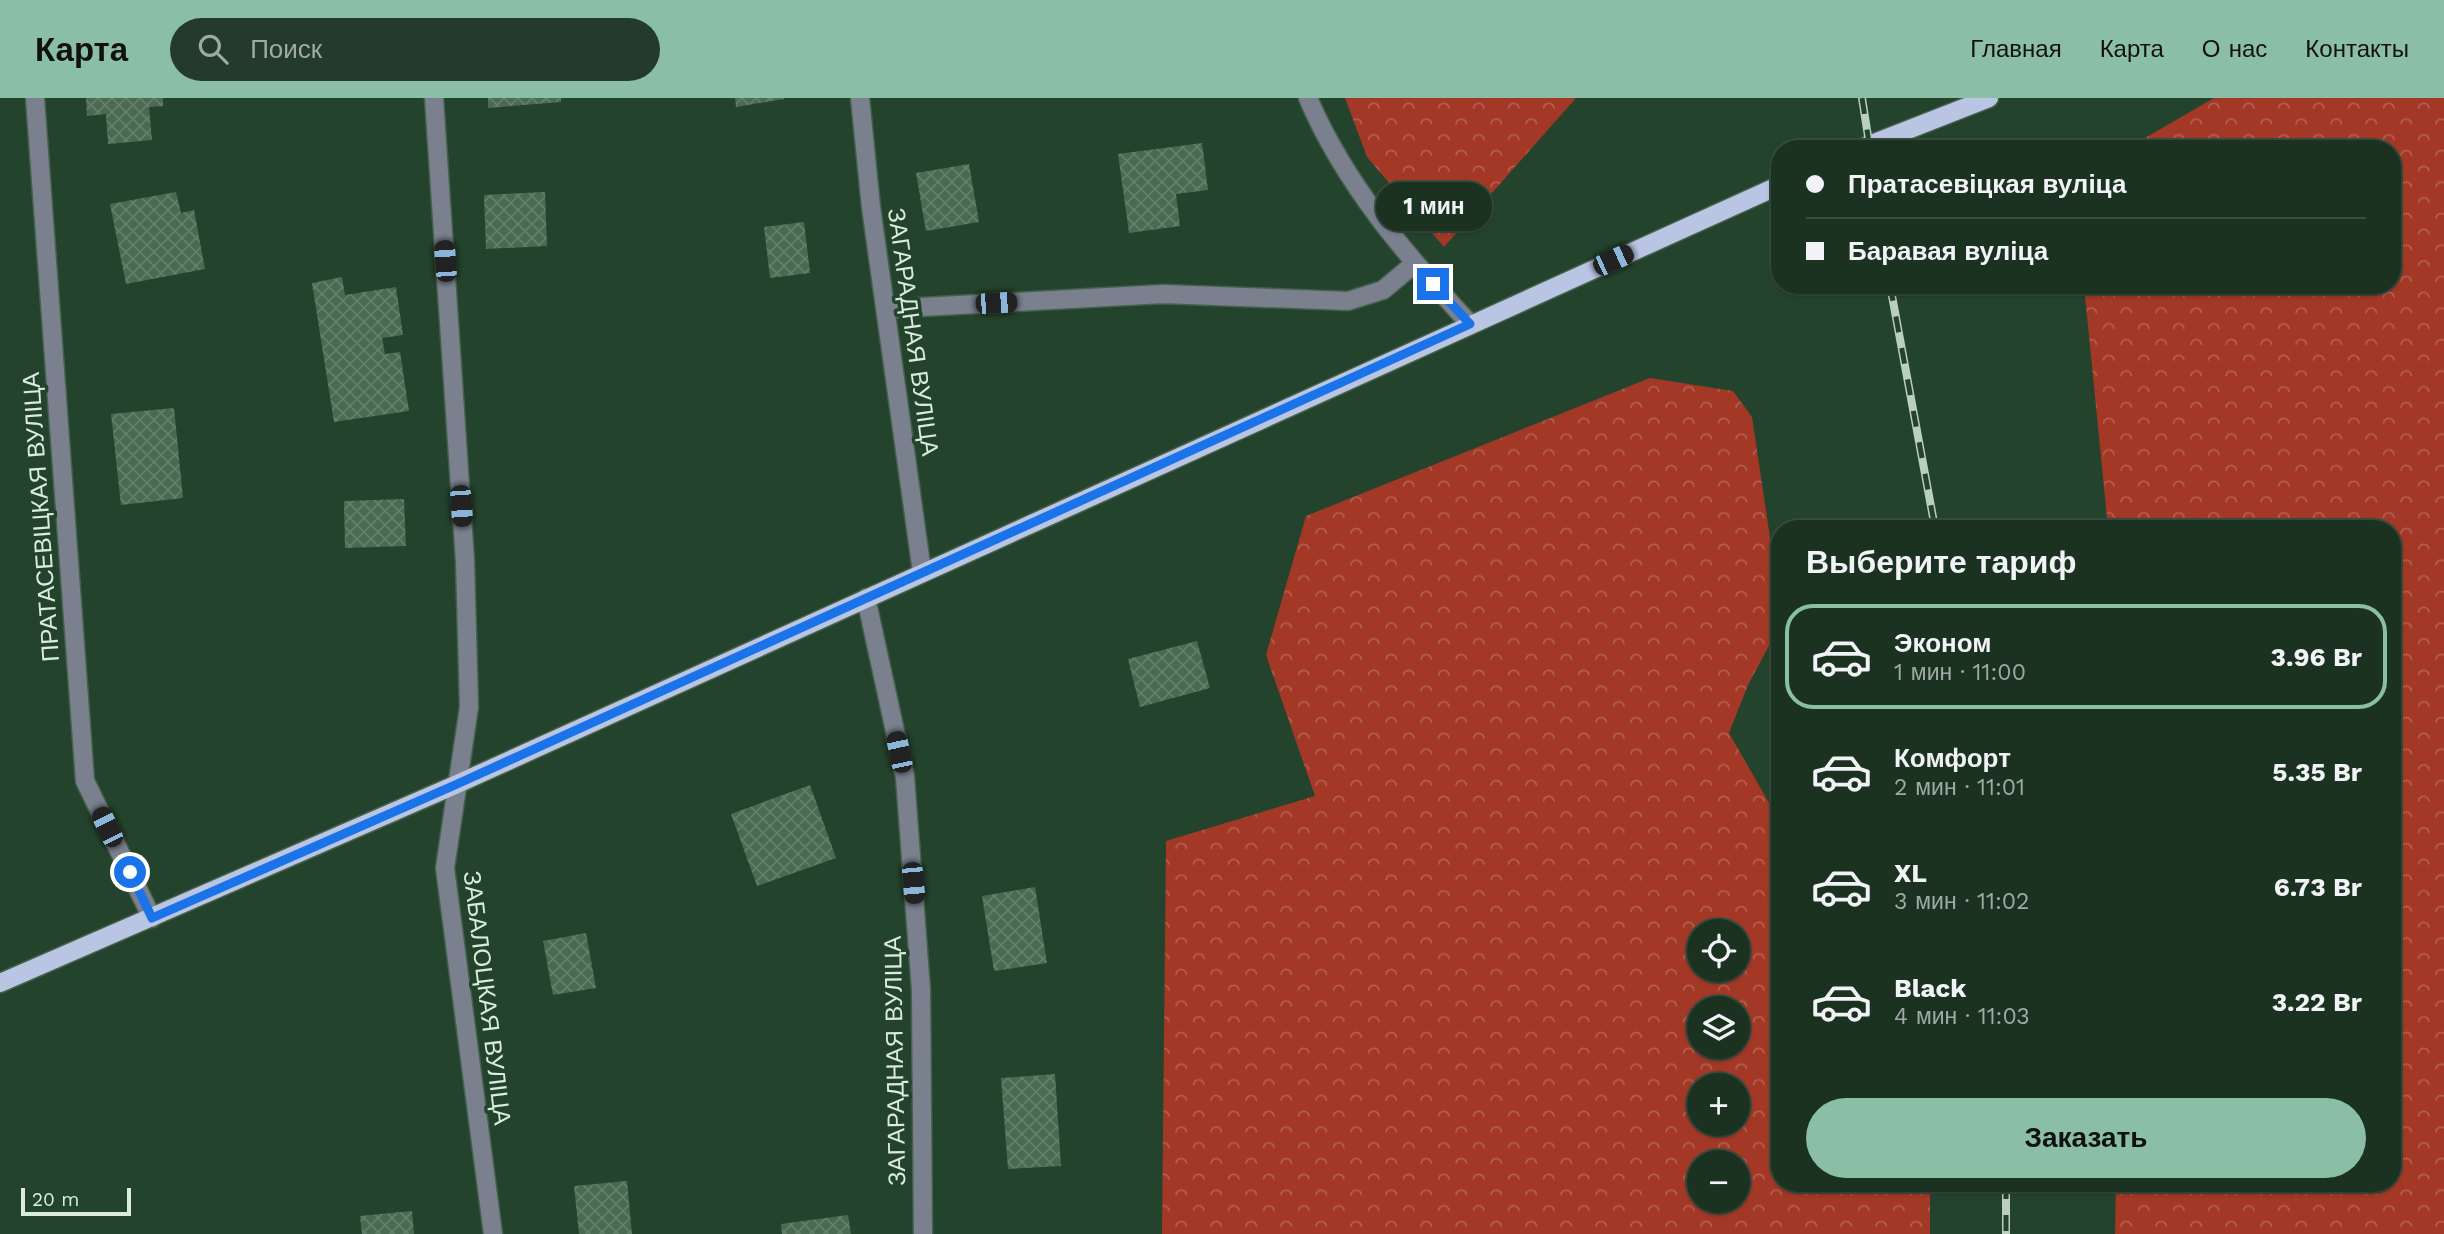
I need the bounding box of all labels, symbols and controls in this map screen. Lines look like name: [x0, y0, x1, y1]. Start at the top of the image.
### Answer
search box: [170, 18, 660, 81]
text: Карта: [35, 30, 128, 69]
icon: search: [194, 30, 232, 68]
text: Поиск: [250, 34, 322, 64]
text: Главная: [1970, 35, 2062, 63]
text: Карта: [2100, 35, 2164, 63]
text: О нас: [2202, 35, 2267, 63]
text: Контакты: [2305, 35, 2409, 63]
text: Пратасевіцкая вуліца: [1848, 169, 2126, 199]
callout: 1 мин: [1375, 183, 1491, 232]
text: 1 мин: [1403, 193, 1465, 220]
street label: ЗАГАРАДНАЯ ВУЛІЦА: [882, 206, 944, 458]
text: Баравая вуліца: [1848, 236, 2048, 266]
car: [434, 239, 457, 283]
car: [1590, 242, 1637, 278]
route end: [1417, 268, 1449, 300]
car: [975, 291, 1018, 315]
street label: ПРАТАСЕВІЦКАЯ ВУЛІЦА: [17, 371, 65, 663]
car: [450, 484, 473, 528]
text: Выберите тариф: [1806, 543, 2077, 581]
icon: car: [1810, 625, 1873, 688]
text: Эконом: [1894, 628, 1992, 658]
text: 3.96 Br: [2271, 642, 2362, 672]
text: 1 мин · 11:00: [1894, 659, 2026, 686]
car: [885, 729, 914, 775]
icon: car: [1810, 740, 1873, 803]
text: Комфорт: [1894, 743, 2011, 773]
text: 5.35 Br: [2272, 757, 2362, 787]
text: 2 мин · 11:01: [1894, 774, 2025, 801]
car: [89, 804, 126, 850]
icon: car: [1810, 855, 1873, 918]
route start: [114, 856, 146, 888]
text: XL: [1894, 858, 1927, 888]
car: [901, 861, 926, 905]
street label: ЗАБАЛОЦКАЯ ВУЛІЦА: [458, 869, 516, 1127]
text: 6.73 Br: [2274, 872, 2362, 902]
text: 3 мин · 11:02: [1894, 888, 2030, 915]
map controls: [1687, 919, 1750, 1213]
button: locate: [1687, 919, 1750, 982]
street label: ЗАГАРАДНАЯ ВУЛІЦА: [879, 936, 911, 1186]
icon: car: [1810, 970, 1873, 1033]
text: Black: [1894, 973, 1966, 1003]
text: 3.22 Br: [2272, 987, 2362, 1017]
button: layers: [1687, 996, 1750, 1059]
text: 4 мин · 11:03: [1894, 1003, 2030, 1030]
button: +: [1687, 1073, 1750, 1136]
button: Заказать: [1806, 1098, 2366, 1178]
button: −: [1687, 1150, 1750, 1213]
scale bar: [21, 1185, 131, 1217]
text: 20 m: [32, 1188, 79, 1211]

